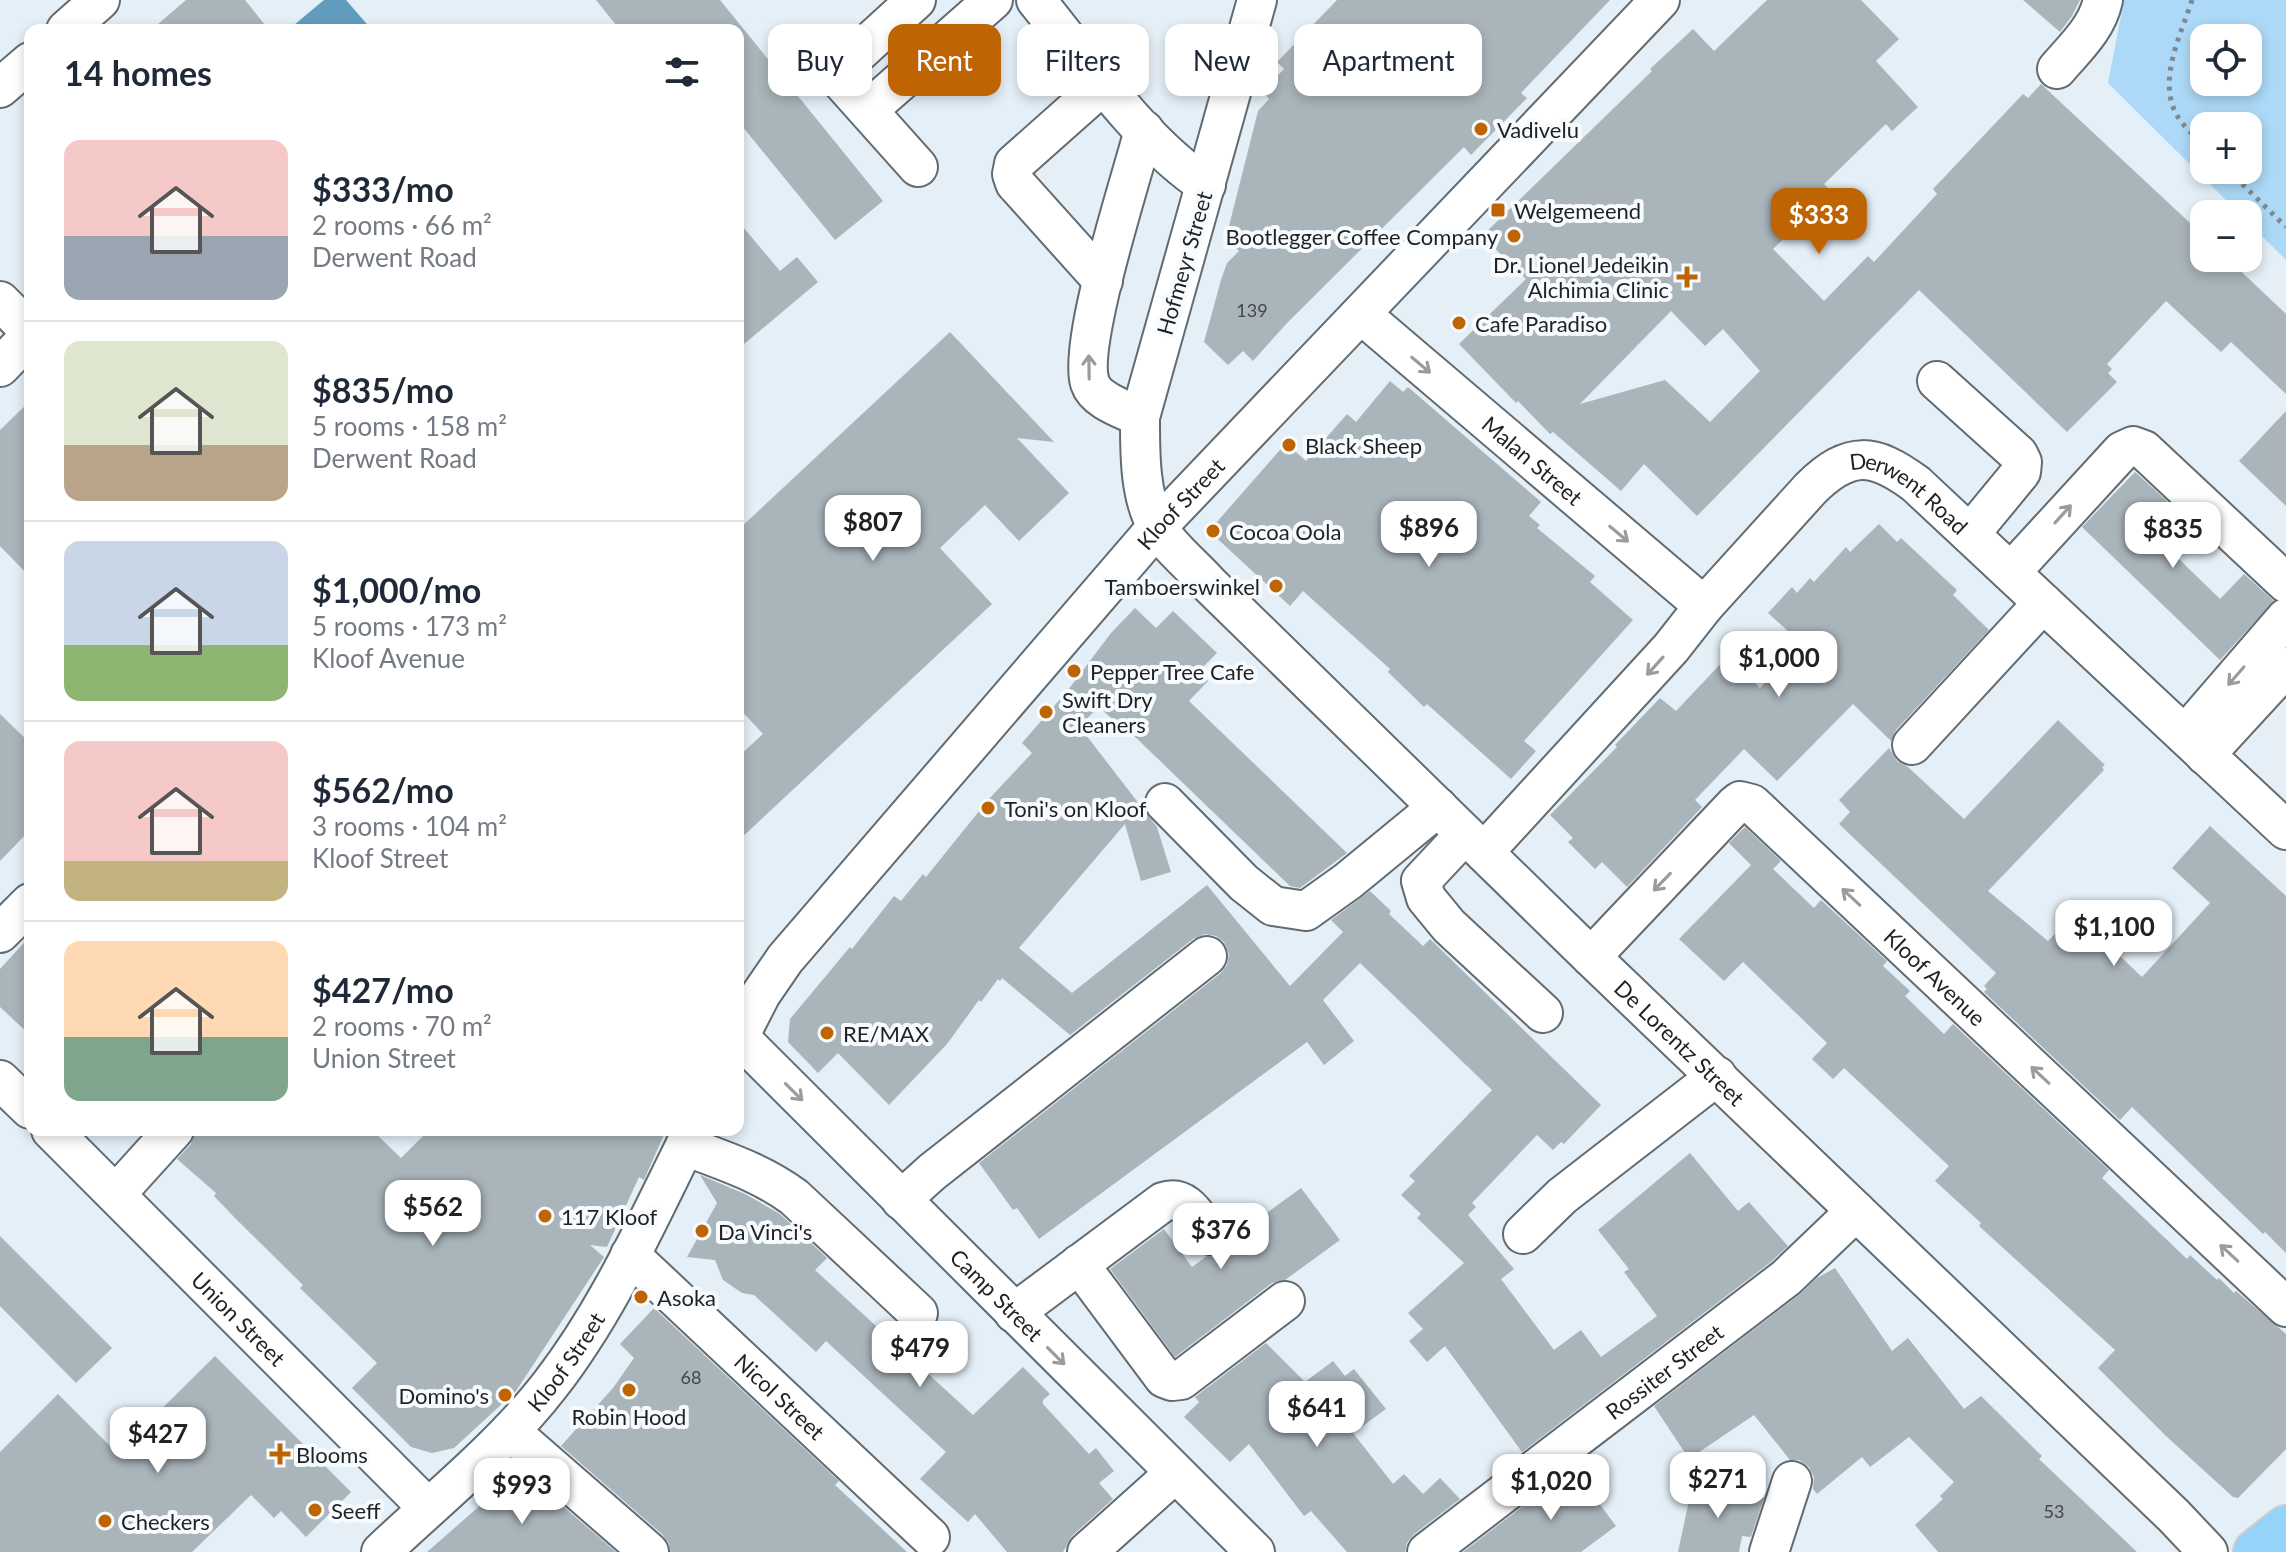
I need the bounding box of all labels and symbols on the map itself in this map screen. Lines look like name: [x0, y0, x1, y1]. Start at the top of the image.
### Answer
place label: Vadivelu: [1497, 116, 1579, 143]
marker: Vadivelu: [1472, 120, 1490, 138]
street label: Hofmeyr Street: [1151, 188, 1217, 338]
pin: $333: [1772, 188, 1866, 256]
place label: Welgemeend: [1514, 197, 1641, 224]
marker: Welgemeend: [1489, 201, 1507, 219]
place label: Bootlegger Coffee Company: [1226, 223, 1499, 250]
marker: Bootlegger Coffee Company: [1505, 227, 1523, 245]
place label: Dr. Lionel Jedeikin Alchimia Clinic: [1493, 251, 1669, 303]
marker: Dr. Lionel Jedeikin Alchimia Clinic: [1676, 266, 1698, 288]
house number: 139: [1236, 299, 1268, 321]
place label: Cafe Paradiso: [1475, 310, 1607, 337]
marker: Cafe Paradiso: [1450, 314, 1468, 332]
one-way arrow: [1081, 354, 1097, 381]
one-way arrow: [1410, 356, 1431, 374]
street label: Malan Street: [1477, 410, 1588, 510]
place label: Black Sheep: [1305, 432, 1422, 459]
marker: Black Sheep: [1280, 436, 1298, 454]
street label: Derwent Road: [1848, 446, 1974, 539]
street label: Kloof Street: [1131, 452, 1229, 555]
pin: $807: [826, 495, 920, 563]
pin: $896: [1382, 501, 1476, 569]
pin: $835: [2126, 502, 2220, 570]
one-way arrow: [2054, 505, 2072, 525]
place label: Cocoa Oola: [1229, 518, 1341, 545]
marker: Cocoa Oola: [1204, 522, 1222, 540]
one-way arrow: [1608, 525, 1629, 543]
place label: Tamboerswinkel: [1104, 573, 1260, 600]
marker: Tamboerswinkel: [1267, 577, 1285, 595]
pin: $1,000: [1714, 631, 1844, 699]
one-way arrow: [1645, 656, 1664, 676]
place label: Pepper Tree Cafe: [1090, 658, 1254, 685]
marker: Pepper Tree Cafe: [1065, 662, 1083, 680]
one-way arrow: [2227, 666, 2245, 686]
place label: Swift Dry Cleaners: [1062, 686, 1153, 738]
marker: Swift Dry Cleaners: [1037, 703, 1055, 721]
place label: Toni's on Kloof: [1004, 795, 1147, 822]
marker: Toni's on Kloof: [979, 799, 997, 817]
one-way arrow: [1653, 871, 1672, 891]
one-way arrow: [1841, 888, 1861, 906]
pin: $1,100: [2049, 900, 2179, 968]
street label: Kloof Avenue: [1879, 922, 1992, 1031]
street label: De Lorentz Street: [1609, 974, 1751, 1111]
place label: RE/MAX: [843, 1020, 930, 1047]
marker: RE/MAX: [818, 1024, 836, 1042]
one-way arrow: [2031, 1066, 2050, 1085]
one-way arrow: [784, 1082, 803, 1101]
pin: $562: [386, 1180, 480, 1248]
place label: 117 Kloof: [561, 1203, 657, 1230]
pin: $376: [1174, 1203, 1268, 1271]
marker: 117 Kloof: [536, 1207, 554, 1225]
place label: Da Vinci's: [718, 1218, 812, 1245]
marker: Da Vinci's: [693, 1222, 711, 1240]
street label: Camp Street: [945, 1243, 1049, 1346]
one-way arrow: [2219, 1244, 2239, 1263]
street label: Union Street: [186, 1266, 291, 1371]
place label: Asoka: [657, 1284, 716, 1311]
marker: Asoka: [632, 1288, 650, 1306]
street label: Kloof Street: [521, 1307, 610, 1417]
street label: Rossiter Street: [1600, 1318, 1728, 1425]
pin: $479: [873, 1321, 967, 1389]
one-way arrow: [1046, 1346, 1065, 1365]
street label: Nicol Street: [729, 1347, 831, 1445]
house number: 68: [681, 1366, 701, 1388]
marker: Robin Hood: [620, 1381, 638, 1399]
pin: $641: [1270, 1381, 1364, 1449]
place label: Domino's: [398, 1382, 489, 1409]
marker: Domino's: [496, 1386, 514, 1404]
place label: Robin Hood: [572, 1403, 686, 1430]
pin: $427: [111, 1407, 205, 1475]
place label: Blooms: [296, 1441, 368, 1468]
marker: Blooms: [271, 1445, 289, 1463]
pin: $271: [1671, 1452, 1765, 1520]
pin: $1,020: [1486, 1454, 1616, 1522]
pin: $993: [475, 1458, 569, 1526]
place label: Seeff: [331, 1497, 381, 1524]
house number: 53: [2044, 1500, 2064, 1522]
marker: Seeff: [306, 1501, 324, 1519]
place label: Checkers: [121, 1508, 210, 1535]
marker: Checkers: [96, 1512, 114, 1530]

